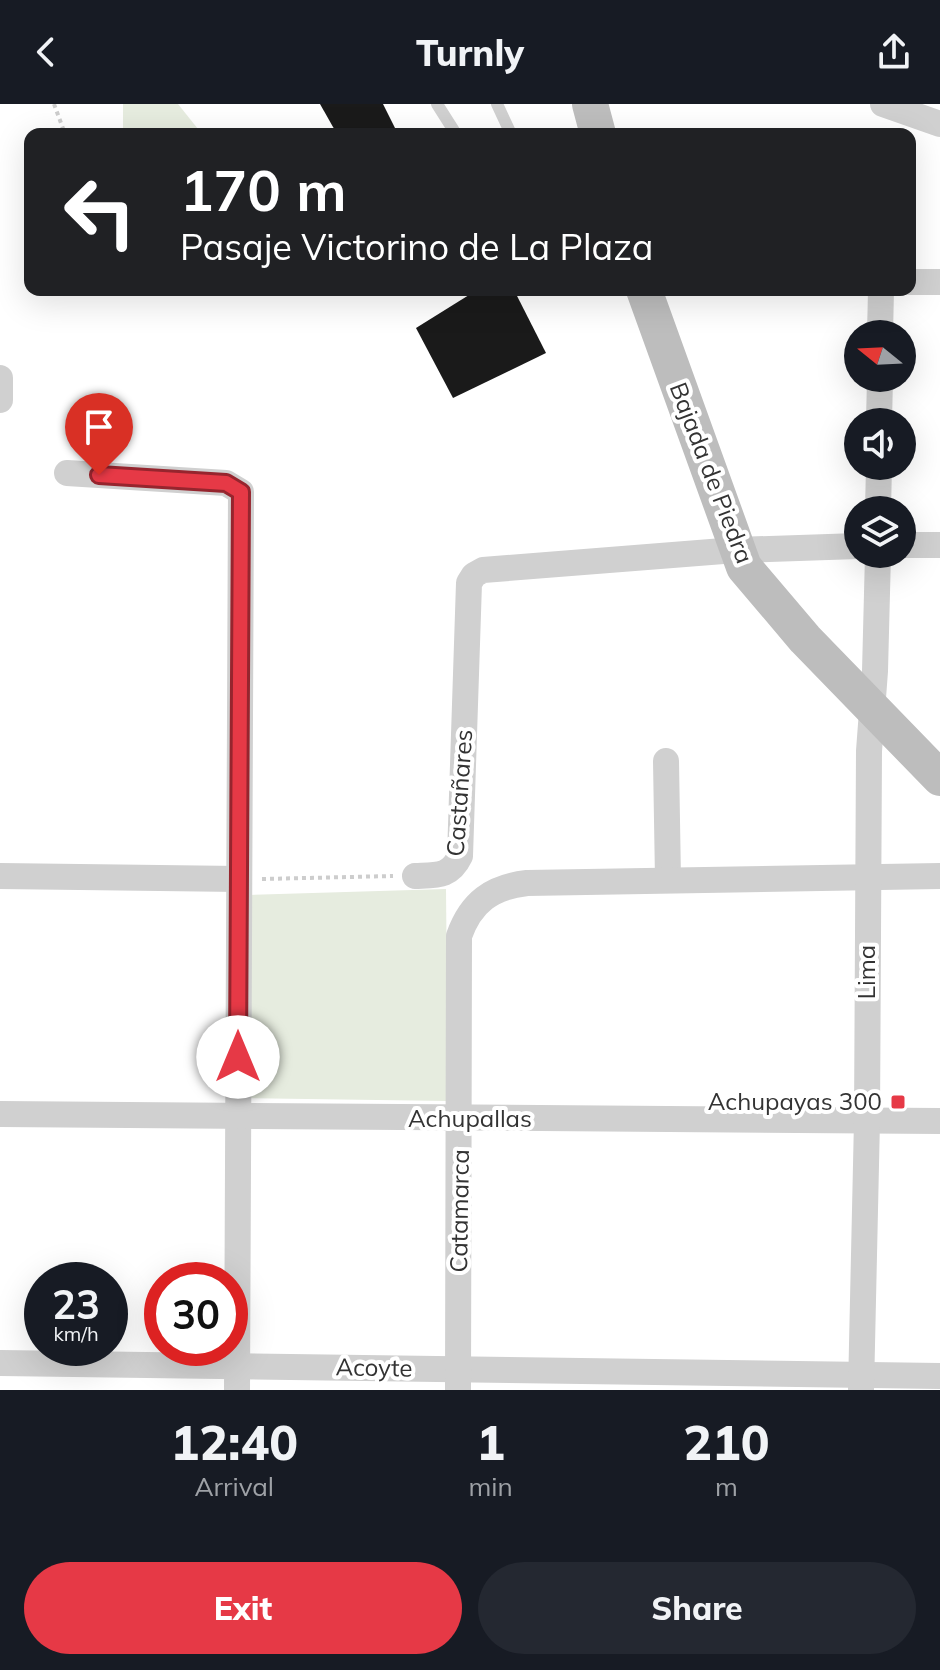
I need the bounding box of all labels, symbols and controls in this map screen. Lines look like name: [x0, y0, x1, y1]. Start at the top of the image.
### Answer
icon: back: [24, 30, 68, 74]
text: Turnly: [416, 30, 524, 75]
icon: share: [872, 30, 916, 74]
text: 170 m: [180, 155, 347, 225]
icon: left: [48, 160, 152, 264]
text: Pasaje Victorino de La Plaza: [180, 224, 653, 269]
north arrow: [844, 320, 916, 392]
map controls: [844, 320, 916, 568]
street label: Bajada de Piedra: [664, 378, 760, 567]
pin: [65, 393, 133, 475]
icon: arrive: [77, 405, 121, 449]
button: sound: [844, 408, 916, 480]
button: layers: [844, 496, 916, 568]
street label: Castañares: [440, 729, 478, 857]
street label: Lima: [851, 945, 881, 999]
position arrow: [196, 1015, 280, 1099]
place label: Achupayas 300: [708, 1086, 882, 1116]
marker: Achupayas 300: [889, 1093, 907, 1111]
street label: Achupallas: [408, 1103, 532, 1133]
street label: Catamarca: [443, 1149, 475, 1273]
speed limit sign: 30: [144, 1262, 248, 1366]
text: 23: [52, 1279, 100, 1329]
text: km/h: [53, 1321, 99, 1346]
street label: Acoyte: [335, 1351, 413, 1383]
text: 12:40: [170, 1412, 298, 1472]
text: 1: [476, 1412, 505, 1472]
text: 210: [683, 1412, 770, 1472]
text: Arrival: [194, 1470, 274, 1503]
text: min: [469, 1470, 513, 1503]
text: m: [715, 1470, 738, 1503]
button: Exit: [24, 1562, 462, 1654]
button: Share: [478, 1562, 916, 1654]

